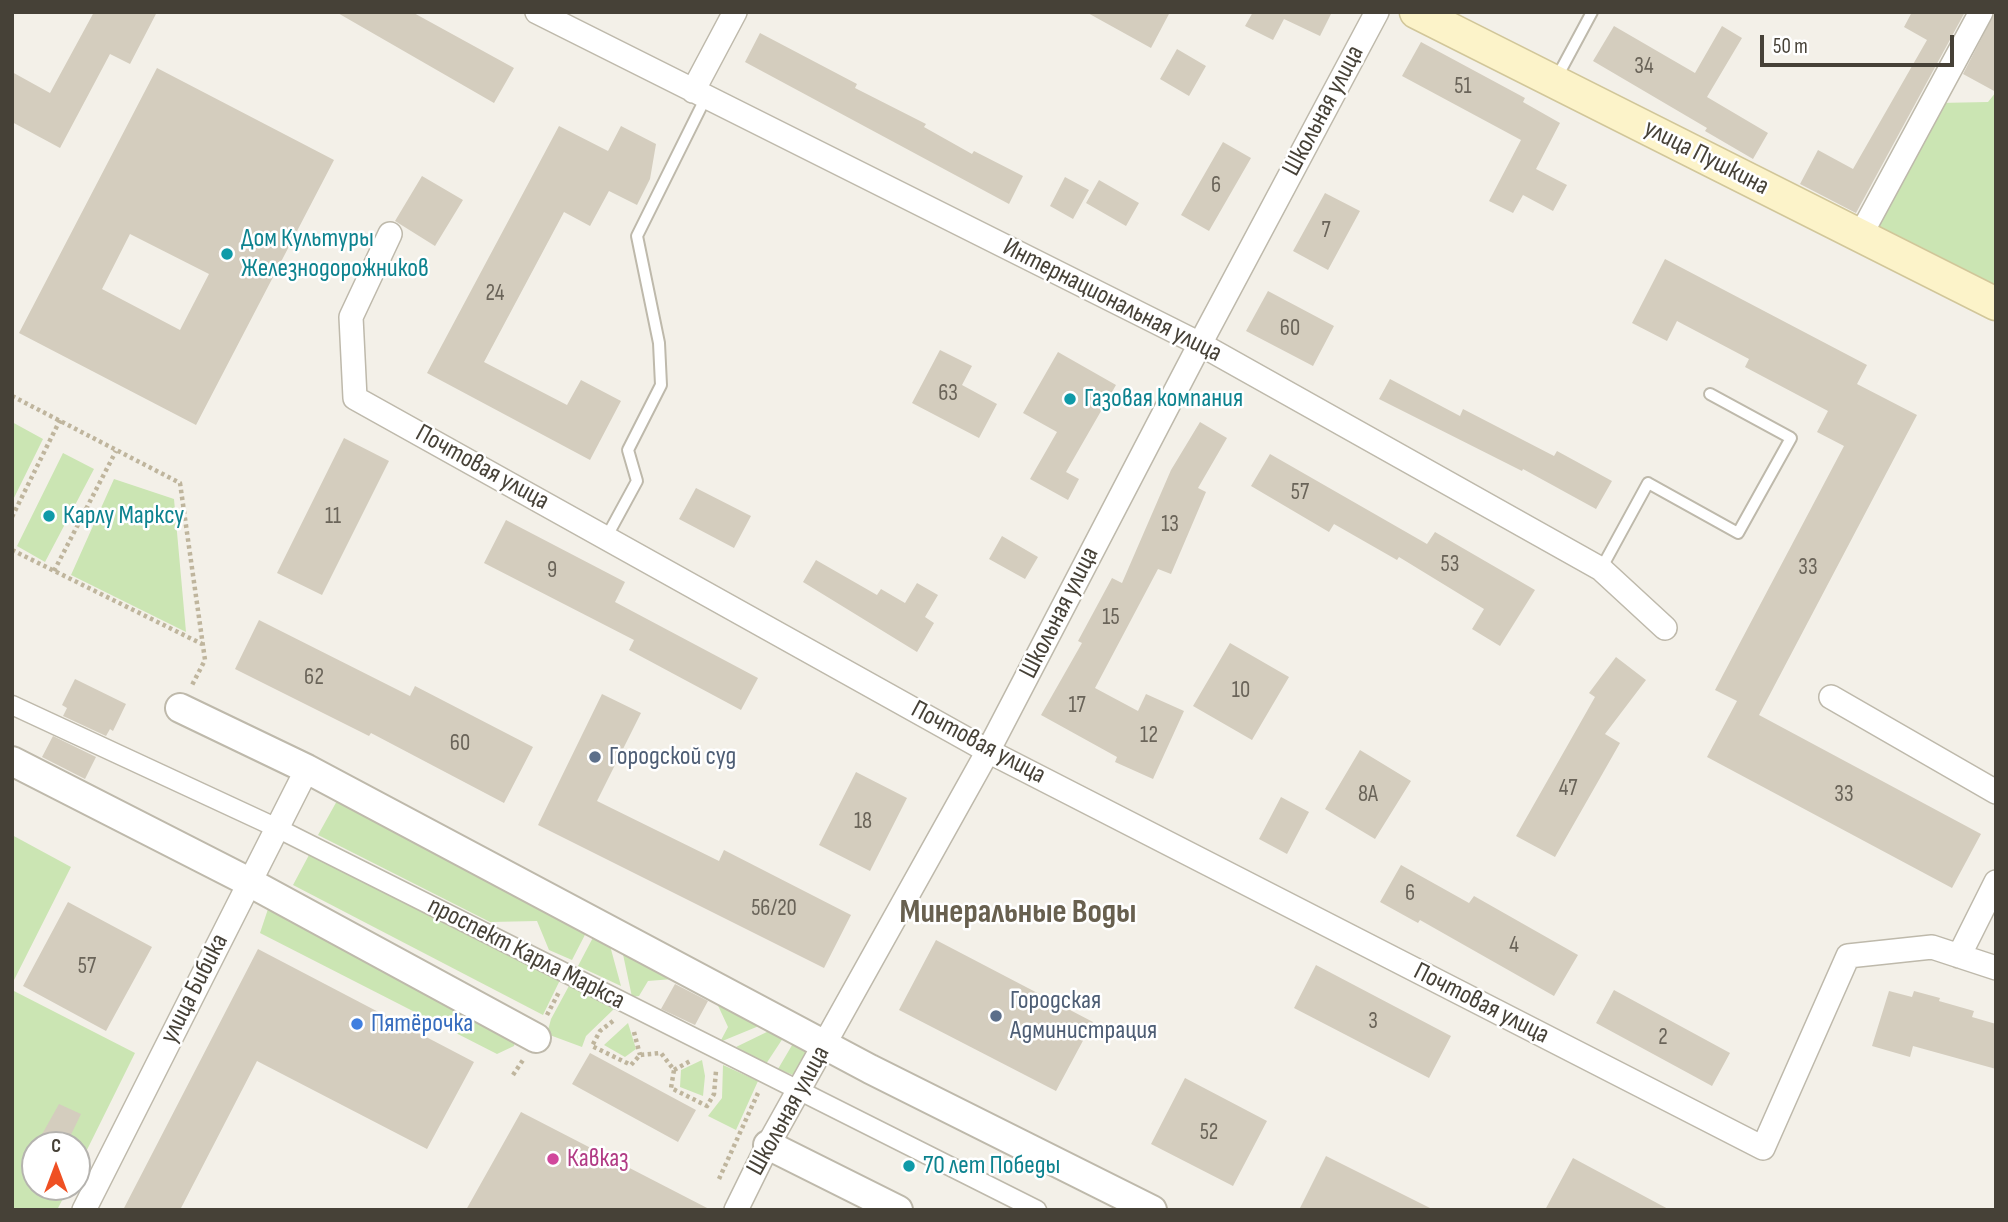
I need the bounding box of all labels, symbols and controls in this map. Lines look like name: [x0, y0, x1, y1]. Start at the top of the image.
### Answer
scale bar: [1763, 21, 1957, 65]
text: 50 m: [1773, 34, 1808, 59]
street label: Школьная улица: [1277, 40, 1371, 182]
house number: 34: [1634, 53, 1654, 81]
house number: 51: [1454, 73, 1472, 101]
street label: улица Пушкина: [1638, 113, 1774, 203]
house number: 6: [1211, 172, 1221, 200]
house number: 7: [1321, 217, 1331, 245]
place label: Дом Культуры Железнодорожников: [241, 223, 429, 284]
street label: Интернациональная улица: [997, 232, 1227, 370]
marker: Дом Культуры Железнодорожников: [219, 246, 235, 262]
house number: 24: [486, 280, 504, 308]
house number: 60: [1280, 315, 1300, 343]
house number: 63: [938, 380, 958, 408]
place label: Газовая компания: [1084, 383, 1243, 415]
marker: Газовая компания: [1062, 391, 1078, 407]
street label: Почтовая улица: [410, 419, 554, 517]
house number: 57: [1291, 479, 1309, 507]
place label: Карлу Марксу: [63, 500, 184, 532]
house number: 11: [325, 503, 341, 531]
marker: Карлу Марксу: [41, 508, 57, 524]
house number: 13: [1161, 511, 1179, 539]
street label: Школьная улица: [1014, 542, 1106, 684]
house number: 53: [1441, 551, 1459, 579]
house number: 33: [1798, 554, 1818, 582]
house number: 9: [547, 557, 557, 585]
house number: 15: [1102, 604, 1120, 632]
house number: 62: [304, 664, 324, 692]
house number: 10: [1232, 677, 1250, 705]
house number: 17: [1068, 692, 1086, 720]
street label: Почтовая улица: [905, 695, 1051, 791]
house number: 12: [1140, 722, 1158, 750]
house number: 60: [450, 730, 470, 758]
place label: Городской суд: [609, 741, 736, 773]
marker: Городской суд: [587, 749, 603, 765]
house number: 47: [1559, 775, 1577, 803]
house number: 8А: [1358, 781, 1378, 809]
house number: 33: [1834, 781, 1854, 809]
house number: 18: [854, 808, 872, 836]
house number: 6: [1405, 880, 1415, 908]
street label: проспект Карла Маркса: [422, 891, 630, 1017]
district label: Минеральные Воды: [900, 894, 1136, 934]
house number: 56/20: [751, 895, 797, 923]
street label: улица Бибика: [154, 929, 236, 1049]
house number: 4: [1509, 932, 1519, 960]
house number: 57: [78, 953, 96, 981]
street label: Почтовая улица: [1408, 957, 1554, 1051]
place label: Городская Администрация: [1010, 985, 1157, 1046]
place label: Пятёрочка: [371, 1008, 473, 1040]
marker: Городская Администрация: [988, 1008, 1004, 1024]
house number: 3: [1368, 1008, 1378, 1036]
marker: Пятёрочка: [349, 1016, 365, 1032]
house number: 2: [1658, 1024, 1668, 1052]
street label: Школьная улица: [741, 1041, 837, 1181]
house number: 52: [1200, 1119, 1218, 1147]
north arrow: [21, 1131, 91, 1201]
text: С: [51, 1135, 61, 1158]
place label: Кавказ: [567, 1143, 629, 1175]
place label: 70 лет Победы: [923, 1150, 1060, 1182]
marker: Кавказ: [545, 1151, 561, 1167]
marker: 70 лет Победы: [901, 1158, 917, 1174]

